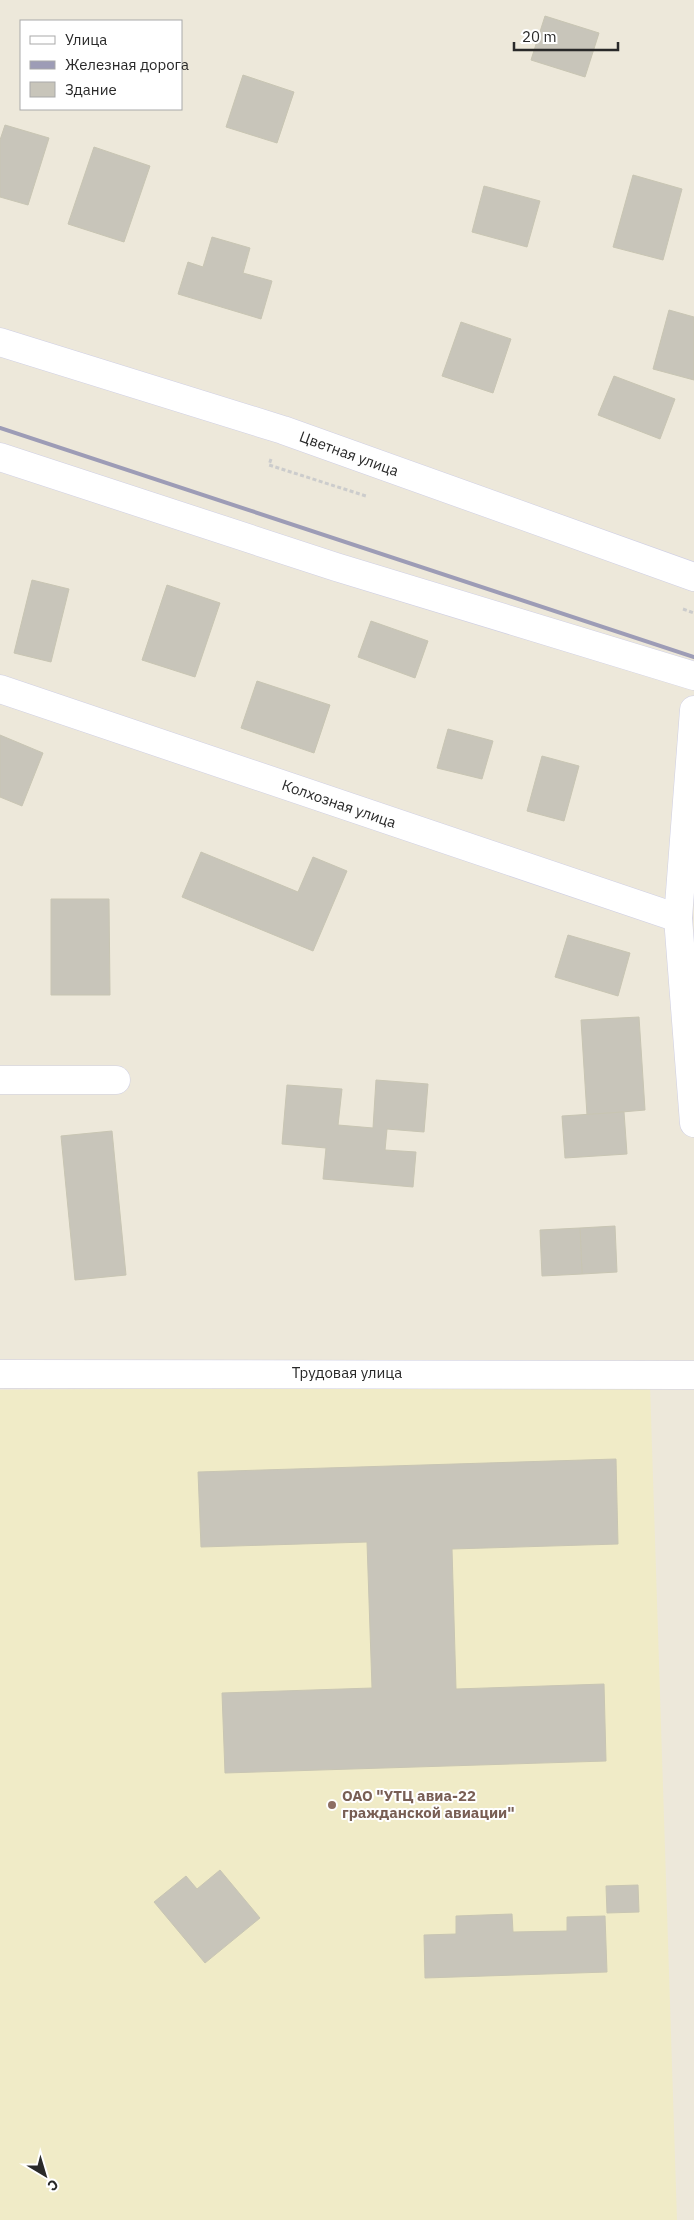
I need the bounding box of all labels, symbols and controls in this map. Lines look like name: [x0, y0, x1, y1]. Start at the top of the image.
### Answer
legend: [20, 20, 182, 110]
scale bar: [514, 20, 618, 52]
text: 20 m: [522, 27, 557, 46]
text: Улица: [65, 30, 107, 49]
text: Железная дорога: [65, 55, 189, 74]
text: Здание: [65, 80, 117, 99]
street label: Цветная улица: [297, 427, 401, 480]
street label: Колхозная улица: [280, 775, 399, 832]
street label: Трудовая улица: [292, 1363, 402, 1382]
place label: ОАО "УТЦ авиа-22 гражданской авиации": [342, 1786, 515, 1822]
marker: ОАО "УТЦ авиа-22 гражданской авиации": [326, 1799, 338, 1811]
north arrow: [20, 2150, 70, 2200]
text: С: [44, 2175, 62, 2195]

